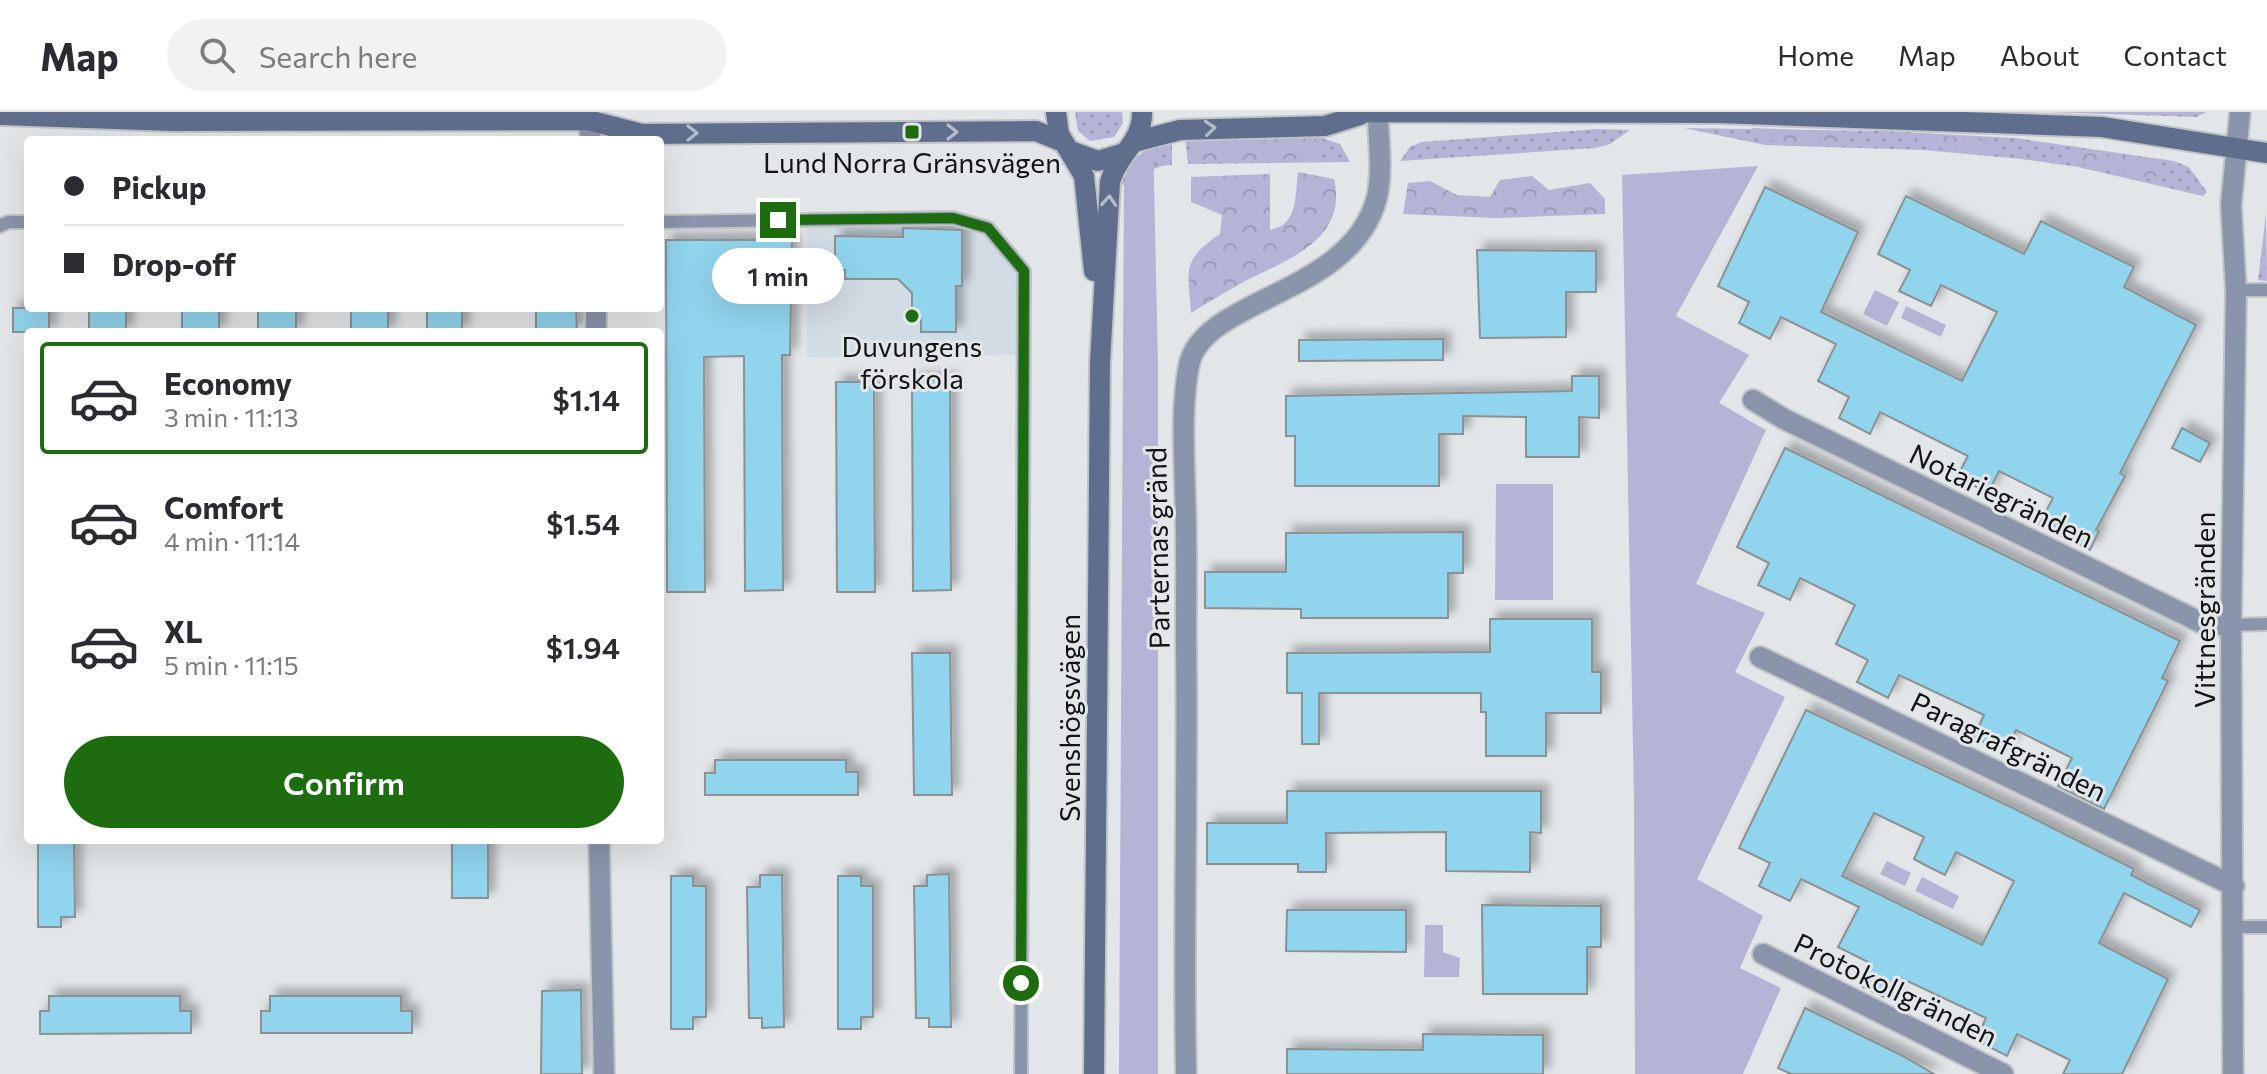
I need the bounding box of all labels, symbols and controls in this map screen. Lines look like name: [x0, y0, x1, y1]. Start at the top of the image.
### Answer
search box: [167, 19, 727, 91]
text: Map: [40, 32, 119, 79]
icon: search: [195, 33, 239, 77]
text: Search here: [259, 37, 417, 74]
text: Home: [1777, 38, 1854, 72]
text: Map: [1898, 38, 1956, 72]
text: About: [2000, 38, 2080, 72]
text: Contact: [2124, 38, 2227, 72]
one-way arrow: [1204, 119, 1217, 136]
marker: Lund Norra Gränsvägen: [903, 123, 921, 141]
one-way arrow: [946, 123, 959, 141]
one-way arrow: [686, 124, 699, 142]
place label: Lund Norra Gränsvägen: [763, 145, 1061, 179]
text: Pickup: [112, 168, 206, 205]
one-way arrow: [1100, 194, 1117, 207]
route end: [760, 202, 796, 238]
text: Drop-off: [112, 245, 236, 282]
callout: 1 min: [712, 248, 844, 304]
text: 1 min: [747, 260, 809, 291]
marker: Duvungens förskola: [903, 307, 921, 325]
place label: Duvungens förskola: [842, 329, 982, 395]
icon: car: [68, 362, 140, 434]
text: Economy: [164, 364, 292, 401]
text: $1.14: [553, 380, 620, 417]
text: 3 min · 11:13: [164, 401, 299, 432]
street label: Notariegränden: [1904, 436, 2100, 554]
street label: Parternas gränd: [1138, 447, 1176, 649]
icon: car: [68, 486, 140, 558]
text: Comfort: [164, 488, 283, 525]
text: $1.54: [546, 504, 620, 541]
street label: Vittnesgränden: [2187, 512, 2221, 708]
text: 4 min · 11:14: [164, 525, 300, 556]
icon: car: [68, 610, 140, 682]
text: XL: [164, 612, 203, 649]
street label: Svenshögsvägen: [1052, 614, 1086, 822]
text: $1.94: [546, 628, 620, 665]
text: 5 min · 11:15: [164, 649, 299, 680]
street label: Paragrafgränden: [1906, 684, 2112, 808]
button: Confirm: [64, 736, 624, 828]
street label: Protokollgränden: [1789, 925, 2003, 1053]
route start: [1003, 965, 1039, 1001]

